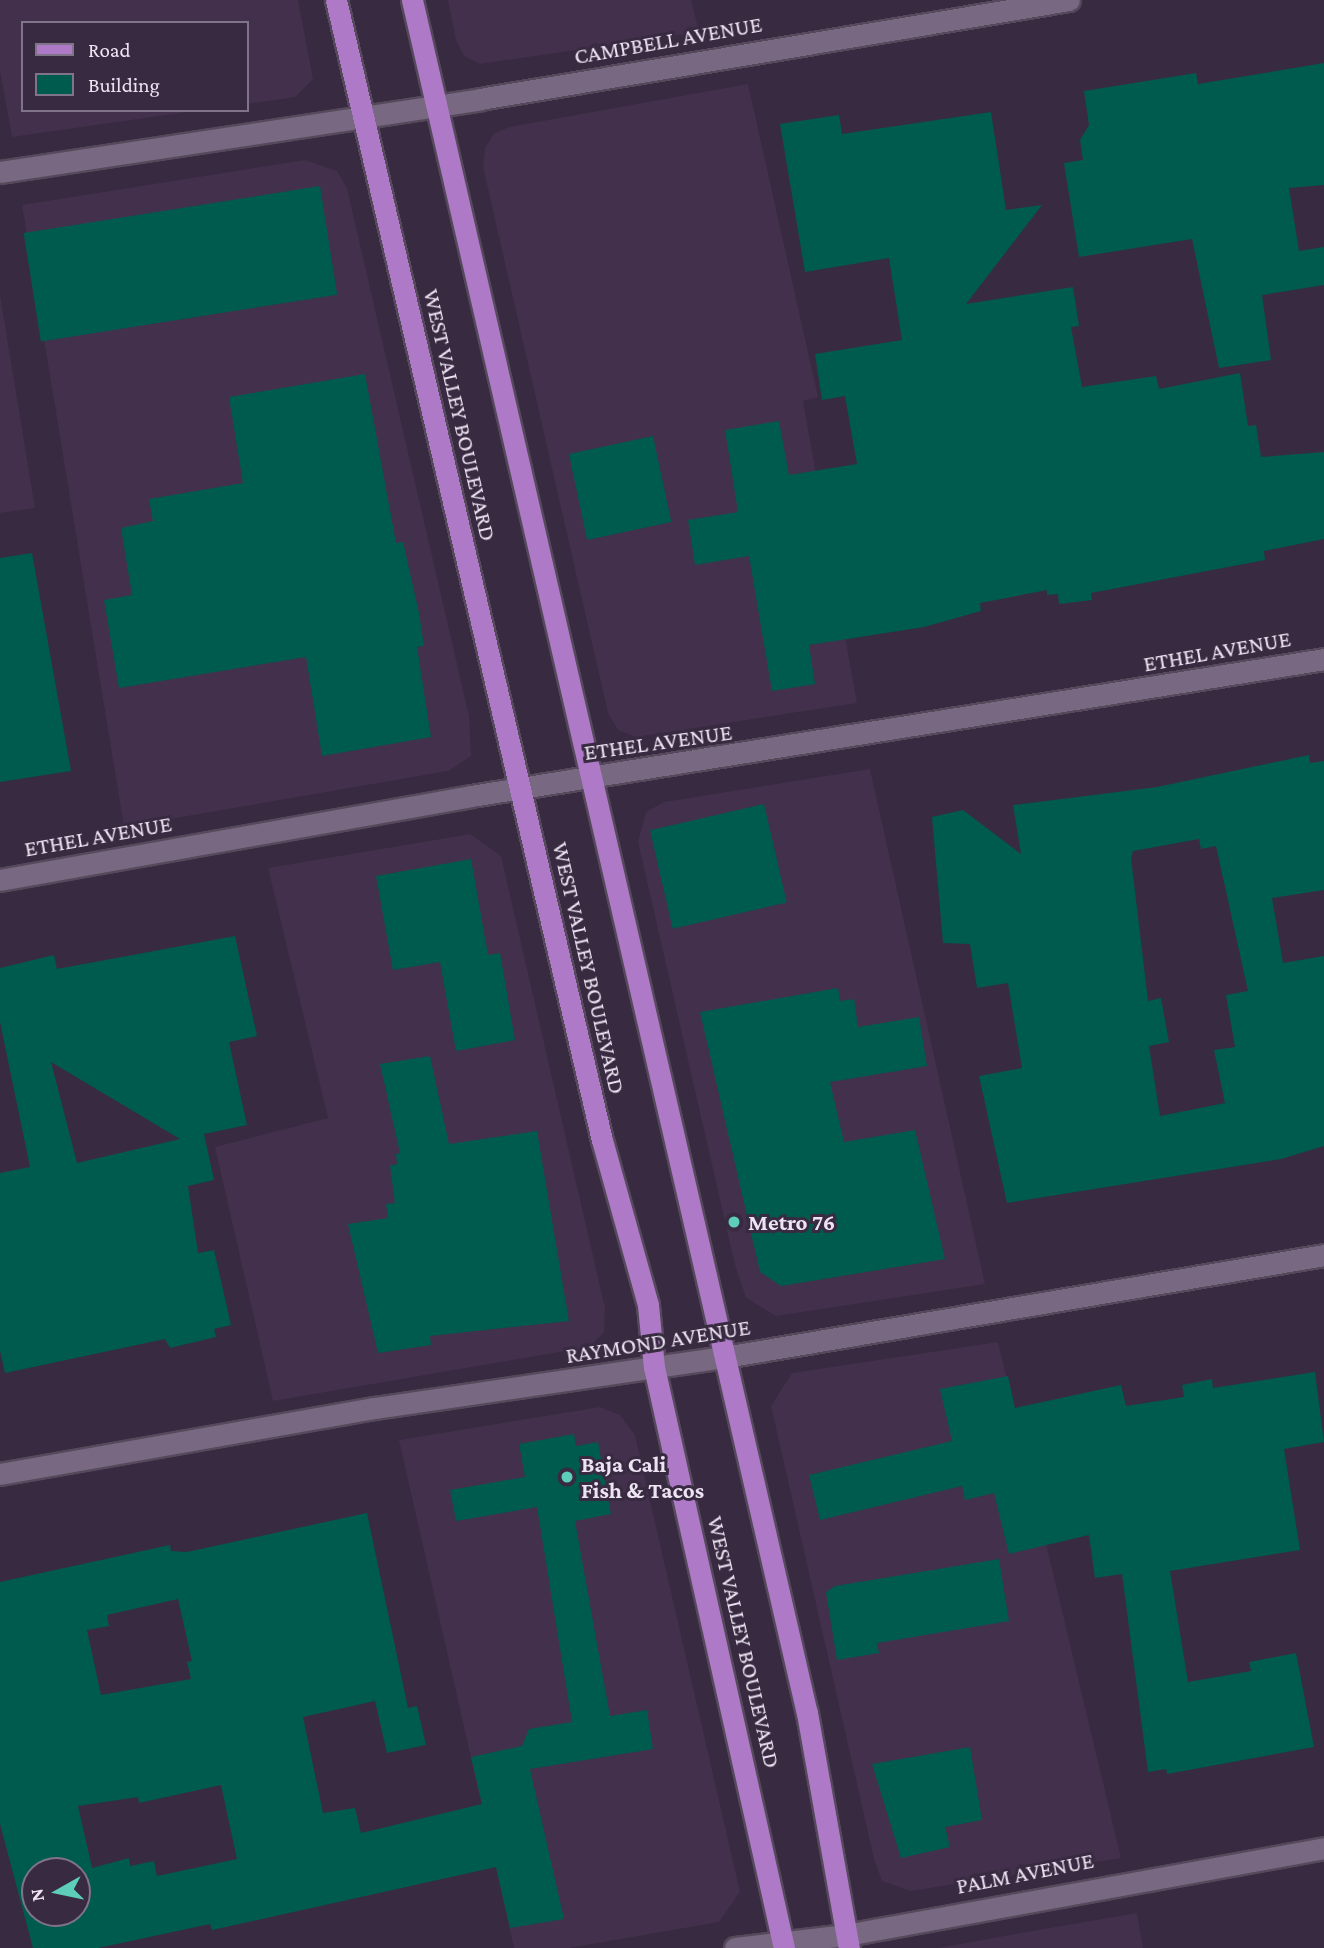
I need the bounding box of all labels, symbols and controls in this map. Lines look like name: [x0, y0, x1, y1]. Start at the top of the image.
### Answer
street label: CAMPBELL AVENUE: [572, 10, 764, 70]
legend: [21, 21, 248, 112]
text: Road: [88, 38, 131, 62]
text: Building: [88, 73, 160, 97]
street label: WEST VALLEY BOULEVARD: [418, 286, 502, 544]
street label: ETHEL AVENUE: [1141, 624, 1293, 678]
street label: ETHEL AVENUE: [582, 718, 734, 766]
street label: ETHEL AVENUE: [22, 809, 174, 863]
street label: WEST VALLEY BOULEVARD: [547, 839, 631, 1097]
place label: Metro 76: [748, 1208, 835, 1236]
marker: Metro 76: [726, 1214, 742, 1230]
street label: RAYMOND AVENUE: [564, 1313, 752, 1369]
place label: Baja Cali Fish & Tacos: [581, 1450, 704, 1504]
marker: Baja Cali Fish & Tacos: [559, 1469, 575, 1485]
street label: WEST VALLEY BOULEVARD: [702, 1513, 786, 1771]
street label: PALM AVENUE: [954, 1846, 1096, 1900]
north arrow: [21, 1857, 91, 1927]
text: N: [25, 1887, 48, 1903]

